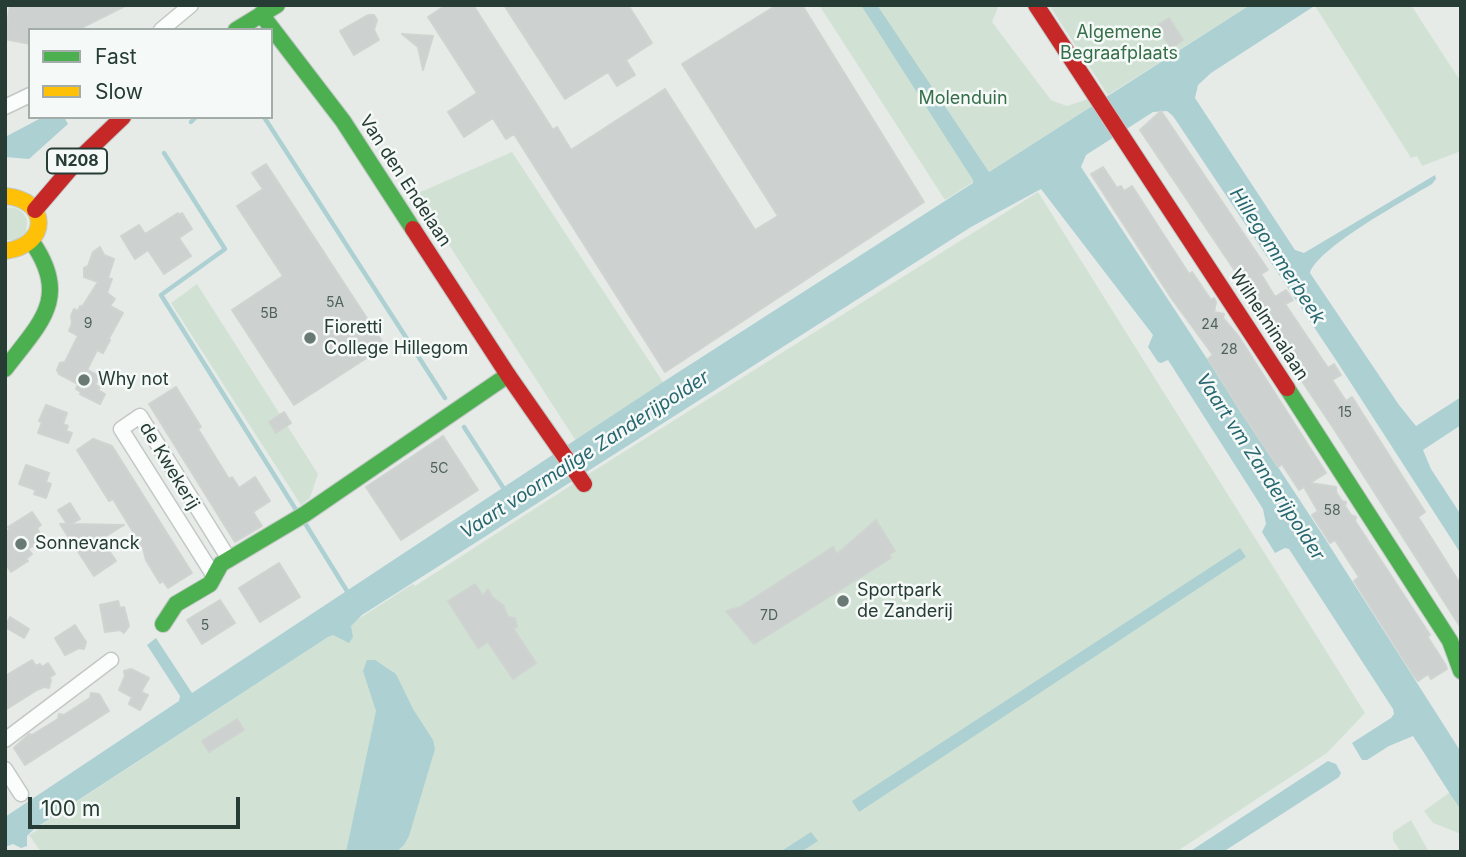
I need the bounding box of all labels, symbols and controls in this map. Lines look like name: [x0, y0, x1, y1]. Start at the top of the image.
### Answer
park label: Algemene Begraafplaats: [1060, 22, 1178, 64]
legend: [28, 28, 273, 119]
text: Fast: [95, 44, 137, 69]
text: Slow: [95, 79, 143, 104]
park label: Molenduin: [918, 88, 1008, 110]
street label: Van den Endelaan: [354, 111, 456, 251]
road number: N208: [47, 148, 107, 174]
water label: Hillegommerbeek: [1225, 184, 1329, 328]
street label: Wilhelminalaan: [1225, 265, 1313, 385]
house number: 5A: [326, 295, 344, 311]
house number: 5B: [260, 306, 278, 322]
house number: 9: [84, 316, 92, 332]
place label: Fioretti College Hillegom: [324, 317, 468, 360]
house number: 24: [1201, 317, 1219, 333]
marker: Fioretti College Hillegom: [302, 330, 318, 346]
house number: 28: [1220, 342, 1238, 358]
water label: Vaart voormalige Zanderijpolder: [456, 366, 714, 544]
place label: Why not: [98, 369, 169, 391]
water label: Vaart vm Zanderijpolder: [1191, 369, 1329, 565]
marker: Why not: [76, 372, 92, 388]
house number: 15: [1338, 405, 1352, 421]
street label: de Kwekerij: [134, 418, 204, 514]
house number: 5C: [430, 461, 448, 477]
house number: 58: [1323, 503, 1341, 519]
place label: Sonnevanck: [35, 533, 140, 555]
marker: Sonnevanck: [13, 536, 29, 552]
place label: Sportpark de Zanderij: [857, 580, 953, 622]
marker: Sportpark de Zanderij: [835, 593, 851, 609]
house number: 7D: [760, 608, 778, 624]
house number: 5: [201, 618, 209, 634]
scale bar: [32, 784, 243, 828]
text: 100 m: [41, 796, 100, 821]

